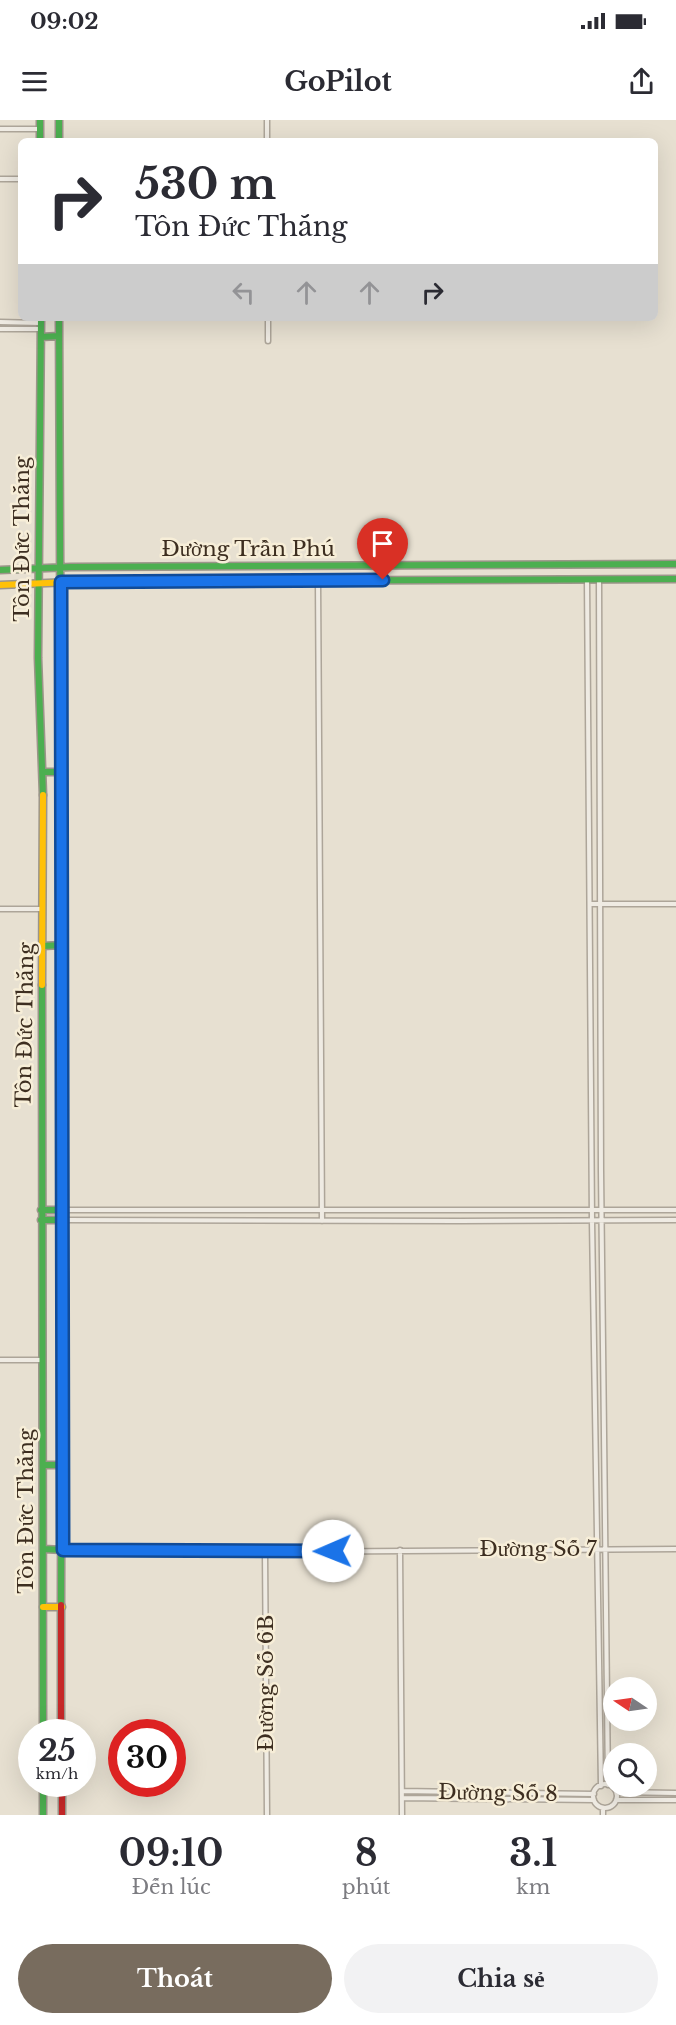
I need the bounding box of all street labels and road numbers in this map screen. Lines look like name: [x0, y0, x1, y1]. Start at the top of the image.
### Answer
street label: Tôn Đức Thắng: [9, 456, 35, 622]
street label: Đường Trần Phú: [161, 536, 335, 562]
street label: Tôn Đức Thắng: [11, 942, 39, 1108]
street label: Tôn Đức Thắng: [13, 1428, 39, 1594]
street label: Đường Số 7: [479, 1536, 597, 1562]
street label: Đường Số 6B: [253, 1615, 279, 1751]
street label: Đường Số 8: [438, 1779, 558, 1807]

